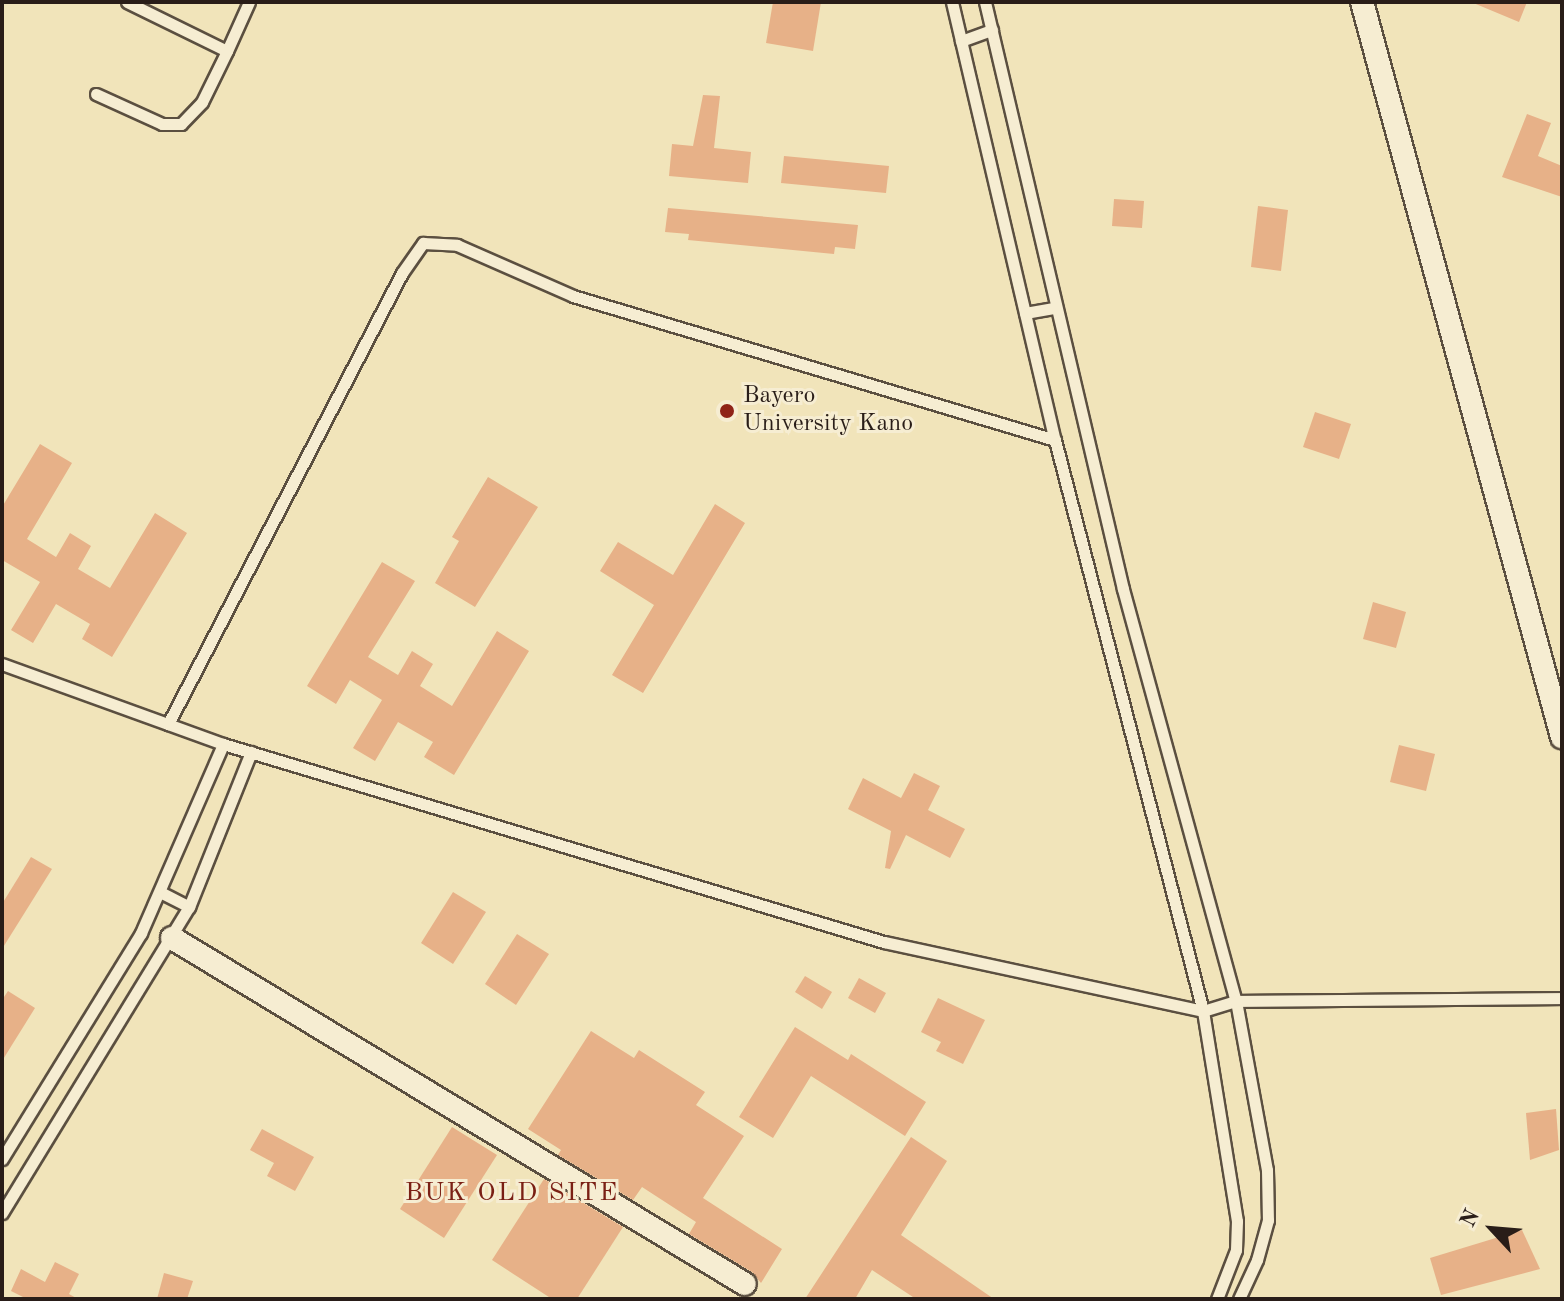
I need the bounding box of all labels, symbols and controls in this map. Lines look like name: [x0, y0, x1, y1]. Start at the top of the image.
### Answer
place label: Bayero University Kano: [743, 383, 913, 439]
marker: Bayero University Kano: [718, 402, 736, 420]
district label: BUK OLD SITE: [405, 1178, 619, 1210]
north arrow: [1452, 1189, 1532, 1269]
text: N: [1457, 1206, 1484, 1231]

